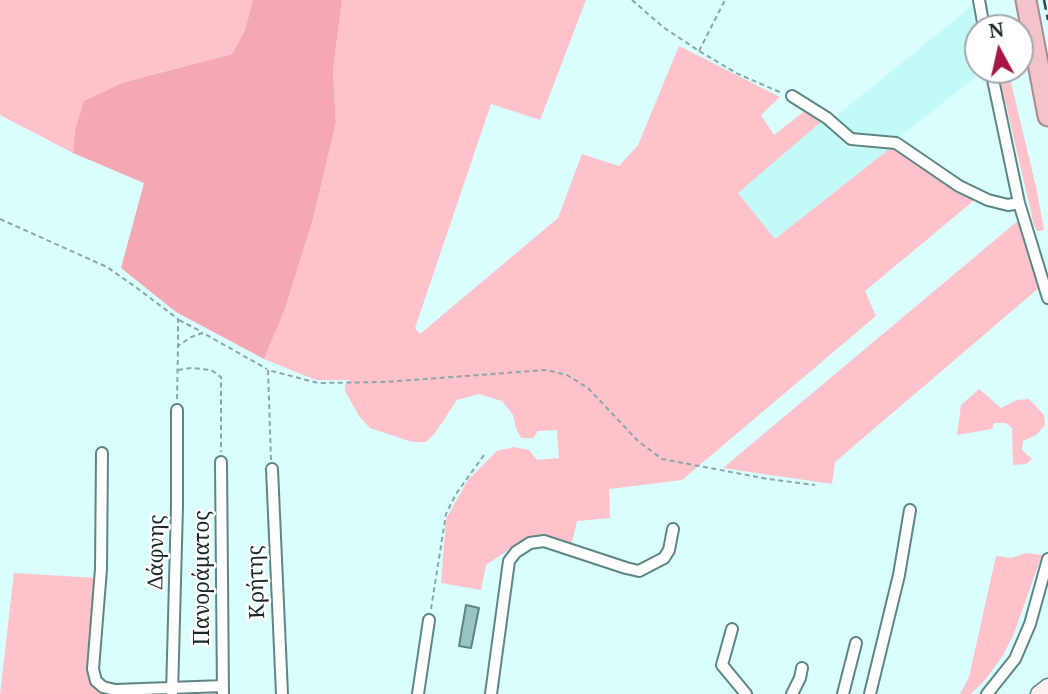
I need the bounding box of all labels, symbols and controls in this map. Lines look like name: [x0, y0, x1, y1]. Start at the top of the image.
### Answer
north arrow: [964, 14, 1034, 84]
text: N: [987, 16, 1006, 44]
street label: Πανοράματος: [190, 510, 216, 646]
street label: Δάφνης: [144, 514, 170, 590]
street label: Κρήτης: [243, 545, 271, 619]

